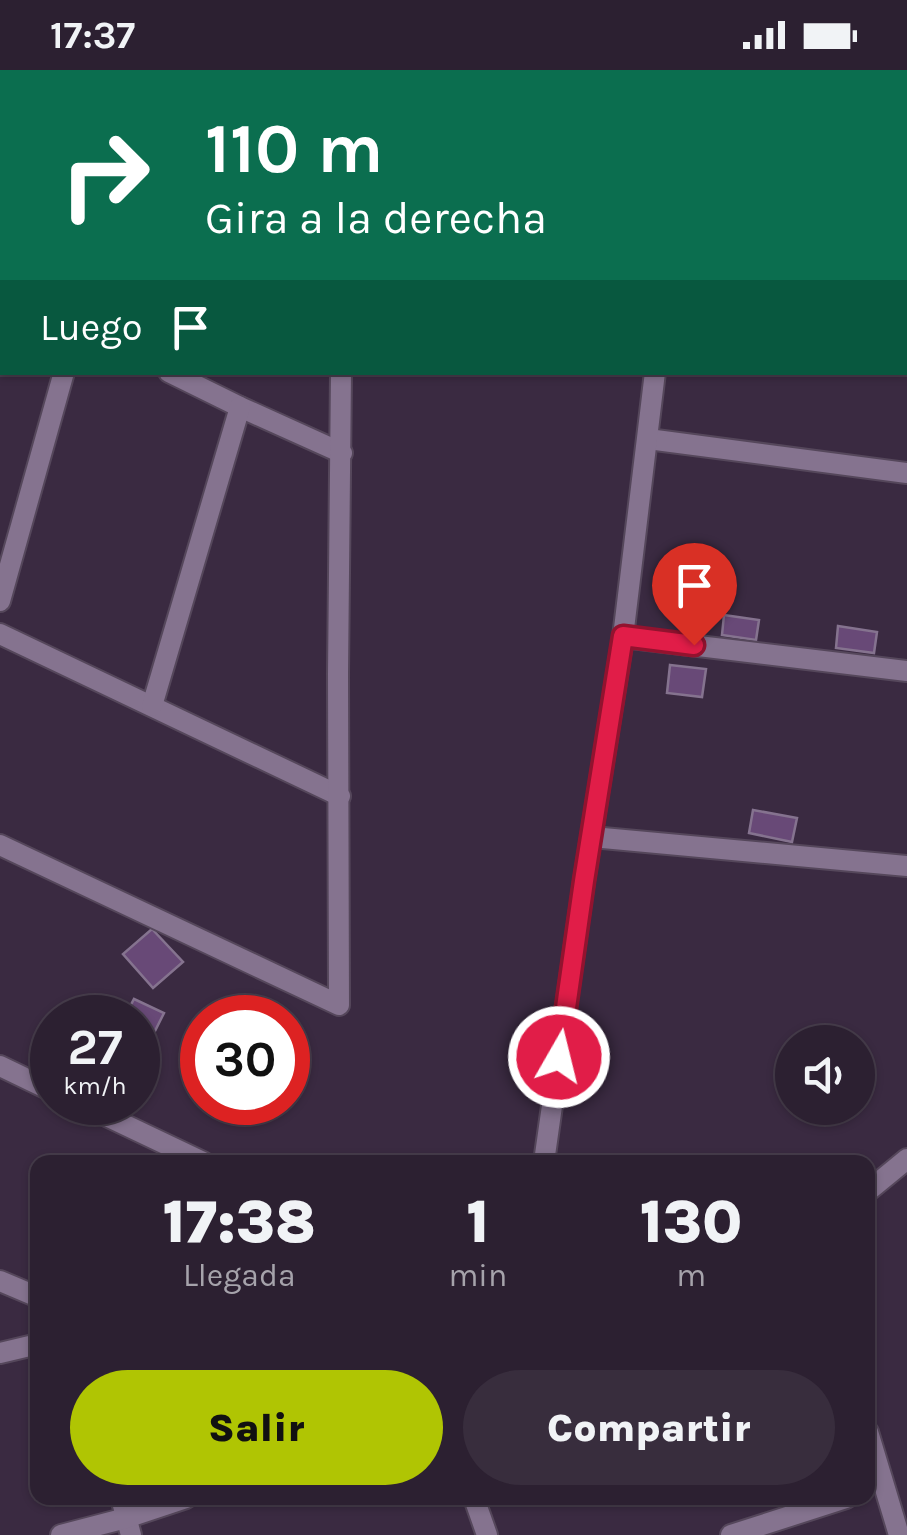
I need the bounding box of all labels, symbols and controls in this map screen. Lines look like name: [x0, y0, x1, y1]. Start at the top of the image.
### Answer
text: 17:37: [50, 13, 135, 58]
text: 110 m: [205, 108, 383, 190]
icon: right: [40, 110, 170, 240]
text: Gira a la derecha: [205, 192, 547, 244]
icon: arrive: [163, 300, 218, 355]
text: Luego: [40, 305, 143, 350]
pin: [652, 543, 737, 646]
icon: arrive: [667, 558, 722, 613]
speed limit sign: 30: [180, 995, 310, 1125]
position arrow: [507, 1005, 611, 1109]
text: 27: [67, 1018, 123, 1077]
map controls: [775, 1025, 875, 1125]
button: sound: [775, 1025, 875, 1125]
text: km/h: [63, 1071, 127, 1100]
text: 17:38: [163, 1187, 316, 1257]
text: 1: [466, 1187, 489, 1257]
text: 130: [640, 1187, 742, 1257]
text: Llegada: [183, 1257, 296, 1294]
text: min: [448, 1257, 507, 1294]
text: m: [676, 1257, 706, 1294]
button: Salir: [70, 1370, 443, 1485]
button: Compartir: [463, 1370, 835, 1485]

